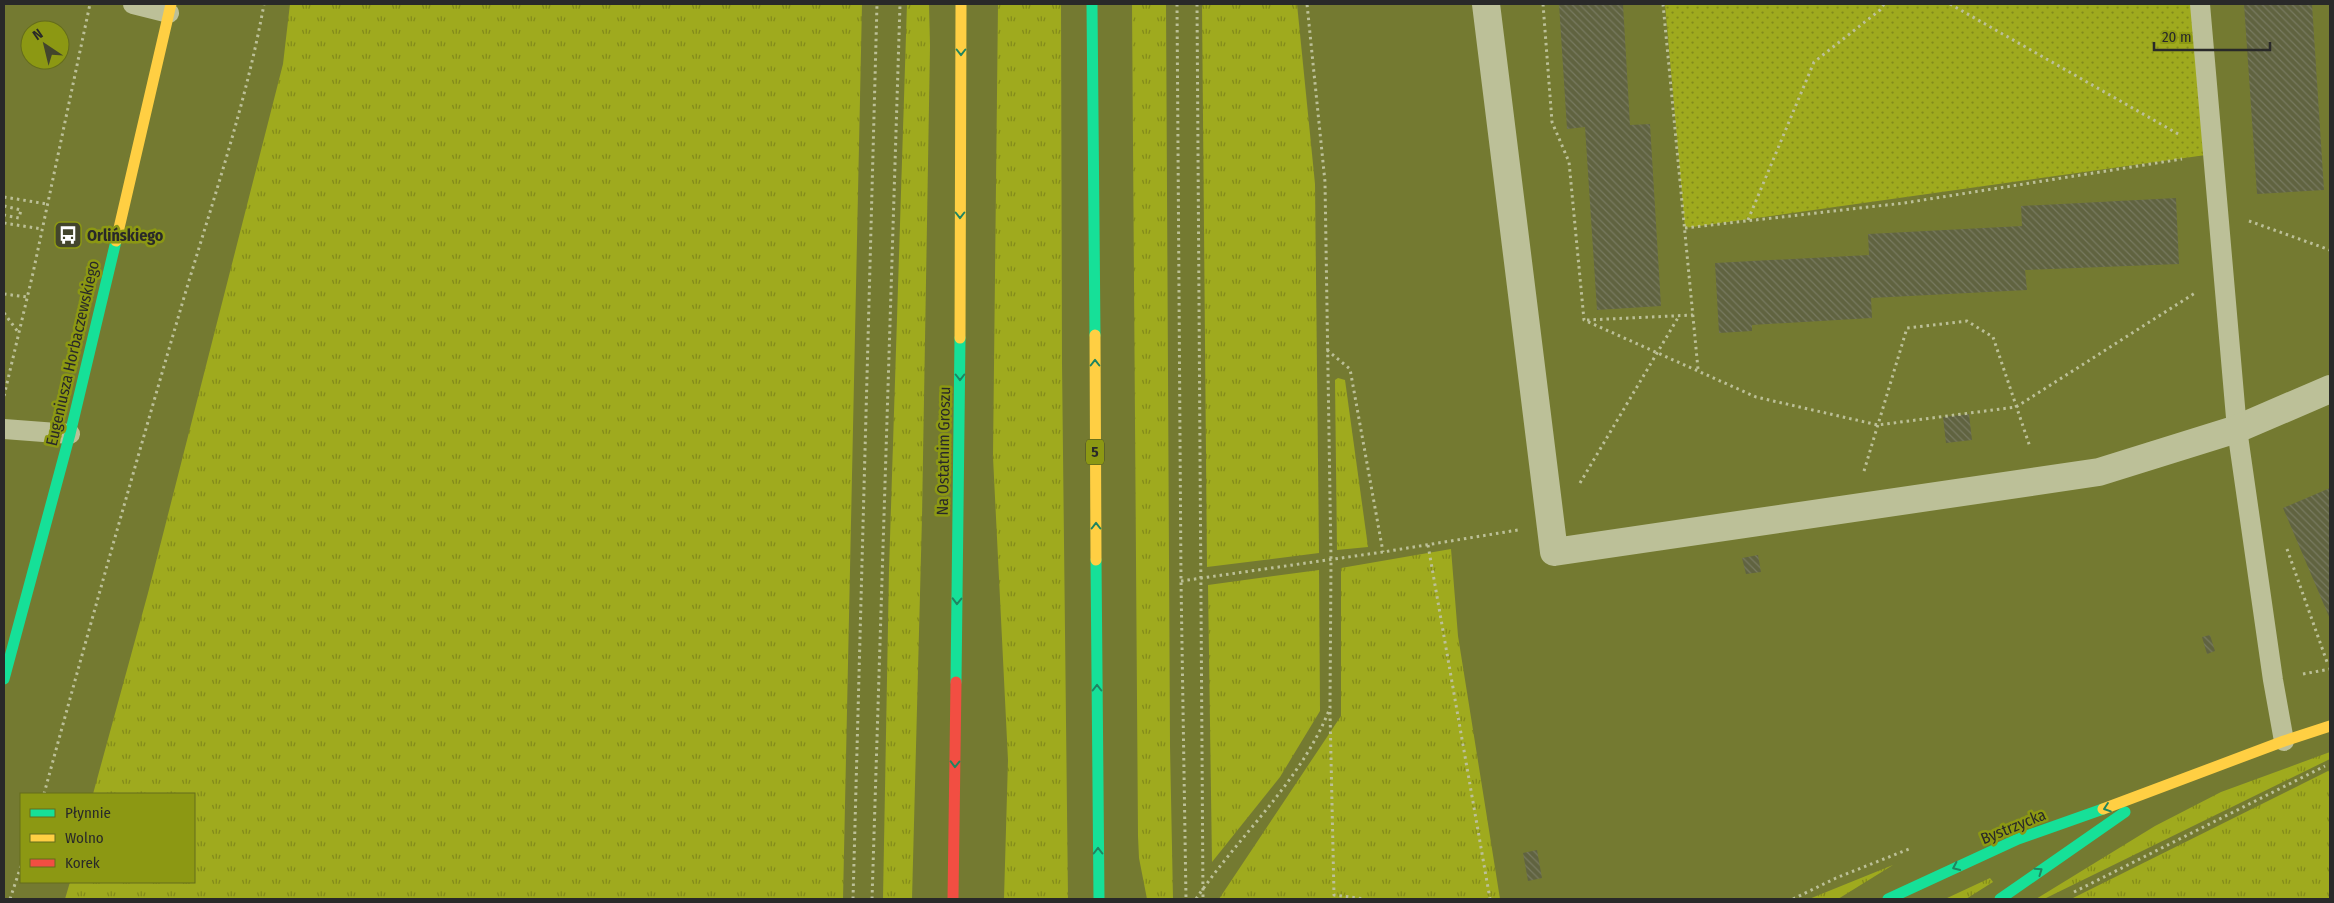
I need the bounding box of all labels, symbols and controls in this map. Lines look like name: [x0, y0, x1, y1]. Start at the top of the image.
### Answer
north arrow: [20, 20, 70, 70]
scale bar: [2154, 20, 2270, 52]
text: N: [30, 25, 46, 44]
text: 20 m: [2162, 28, 2192, 46]
one-way arrow: [956, 49, 966, 57]
one-way arrow: [955, 211, 966, 219]
bus stop icon: Orlińskiego: [53, 220, 83, 250]
place label: Orlińskiego: [87, 226, 164, 245]
street label: Eugeniusza Horbaczewskiego: [42, 259, 103, 448]
one-way arrow: [1090, 359, 1100, 366]
one-way arrow: [955, 374, 965, 382]
street label: Na Ostatnim Groszu: [933, 386, 954, 516]
road number: 5: [1086, 440, 1104, 464]
one-way arrow: [1091, 521, 1101, 529]
one-way arrow: [952, 598, 962, 606]
one-way arrow: [1092, 684, 1102, 692]
one-way arrow: [950, 760, 960, 768]
legend: [20, 793, 195, 883]
one-way arrow: [2103, 802, 2112, 812]
text: Płynnie: [65, 804, 111, 822]
street label: Bystrzycka: [1978, 805, 2049, 848]
text: Wolno: [65, 829, 104, 847]
one-way arrow: [1093, 846, 1104, 854]
text: Korek: [65, 854, 100, 872]
one-way arrow: [1952, 861, 1961, 872]
one-way arrow: [2034, 868, 2043, 877]

